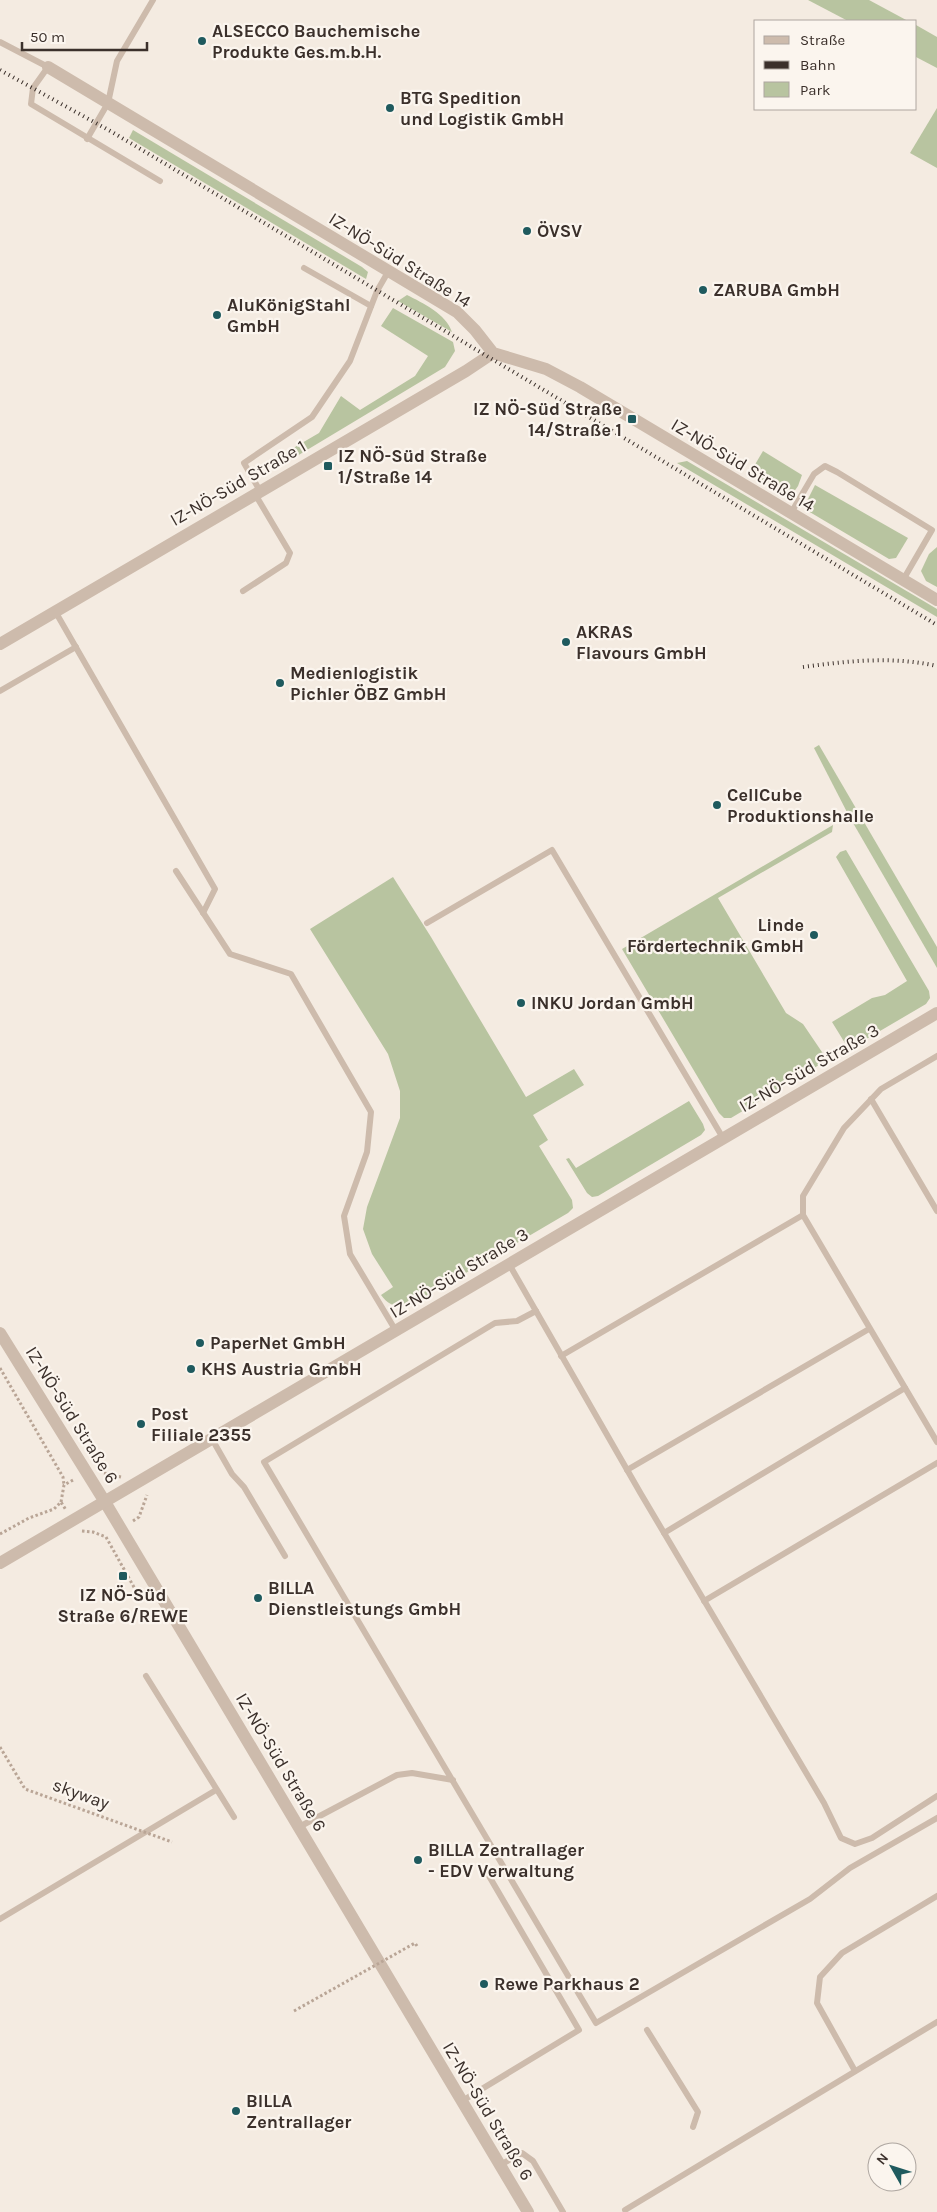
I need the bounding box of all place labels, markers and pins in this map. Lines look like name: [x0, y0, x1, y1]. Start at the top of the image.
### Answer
place label: ALSECCO Bauchemische Produkte Ges.m.b.H.: [212, 20, 420, 63]
marker: ALSECCO Bauchemische Produkte Ges.m.b.H.: [196, 35, 208, 47]
place label: BTG Spedition und Logistik GmbH: [400, 87, 564, 130]
marker: BTG Spedition und Logistik GmbH: [384, 102, 396, 114]
place label: ÖVSV: [537, 220, 582, 242]
marker: ÖVSV: [521, 225, 533, 237]
place label: ZARUBA GmbH: [713, 279, 840, 301]
marker: ZARUBA GmbH: [697, 284, 709, 296]
place label: AluKönigStahl GmbH: [227, 294, 350, 337]
marker: AluKönigStahl GmbH: [211, 309, 223, 321]
place label: IZ NÖ-Süd Straße 14/Straße 1: [473, 398, 622, 441]
marker: IZ NÖ-Süd Straße 14/Straße 1: [626, 413, 638, 425]
place label: IZ NÖ-Süd Straße 1/Straße 14: [338, 445, 487, 488]
marker: IZ NÖ-Süd Straße 1/Straße 14: [322, 460, 334, 472]
place label: AKRAS Flavours GmbH: [576, 621, 707, 664]
marker: AKRAS Flavours GmbH: [560, 636, 572, 648]
place label: Medienlogistik Pichler ÖBZ GmbH: [290, 662, 447, 705]
marker: Medienlogistik Pichler ÖBZ GmbH: [274, 677, 286, 689]
place label: CellCube Produktionshalle: [727, 784, 874, 827]
marker: CellCube Produktionshalle: [711, 799, 723, 811]
place label: Linde Fördertechnik GmbH: [627, 914, 804, 957]
marker: Linde Fördertechnik GmbH: [808, 929, 820, 941]
place label: INKU Jordan GmbH: [531, 992, 694, 1014]
marker: INKU Jordan GmbH: [515, 997, 527, 1009]
place label: PaperNet GmbH: [210, 1332, 346, 1354]
marker: PaperNet GmbH: [194, 1337, 206, 1349]
place label: KHS Austria GmbH: [201, 1358, 362, 1380]
marker: KHS Austria GmbH: [185, 1363, 197, 1375]
place label: Post Filiale 2355: [151, 1403, 251, 1446]
marker: Post Filiale 2355: [135, 1418, 147, 1430]
marker: IZ NÖ-Süd Straße 6/REWE: [117, 1570, 129, 1582]
place label: BILLA Dienstleistungs GmbH: [268, 1577, 461, 1620]
place label: IZ NÖ-Süd Straße 6/REWE: [57, 1584, 189, 1627]
marker: BILLA Dienstleistungs GmbH: [252, 1592, 264, 1604]
place label: BILLA Zentrallager - EDV Verwaltung: [428, 1839, 584, 1882]
marker: BILLA Zentrallager - EDV Verwaltung: [412, 1854, 424, 1866]
place label: Rewe Parkhaus 2: [494, 1973, 640, 1995]
marker: Rewe Parkhaus 2: [478, 1978, 490, 1990]
place label: BILLA Zentrallager: [246, 2090, 351, 2133]
marker: BILLA Zentrallager: [230, 2105, 242, 2117]

